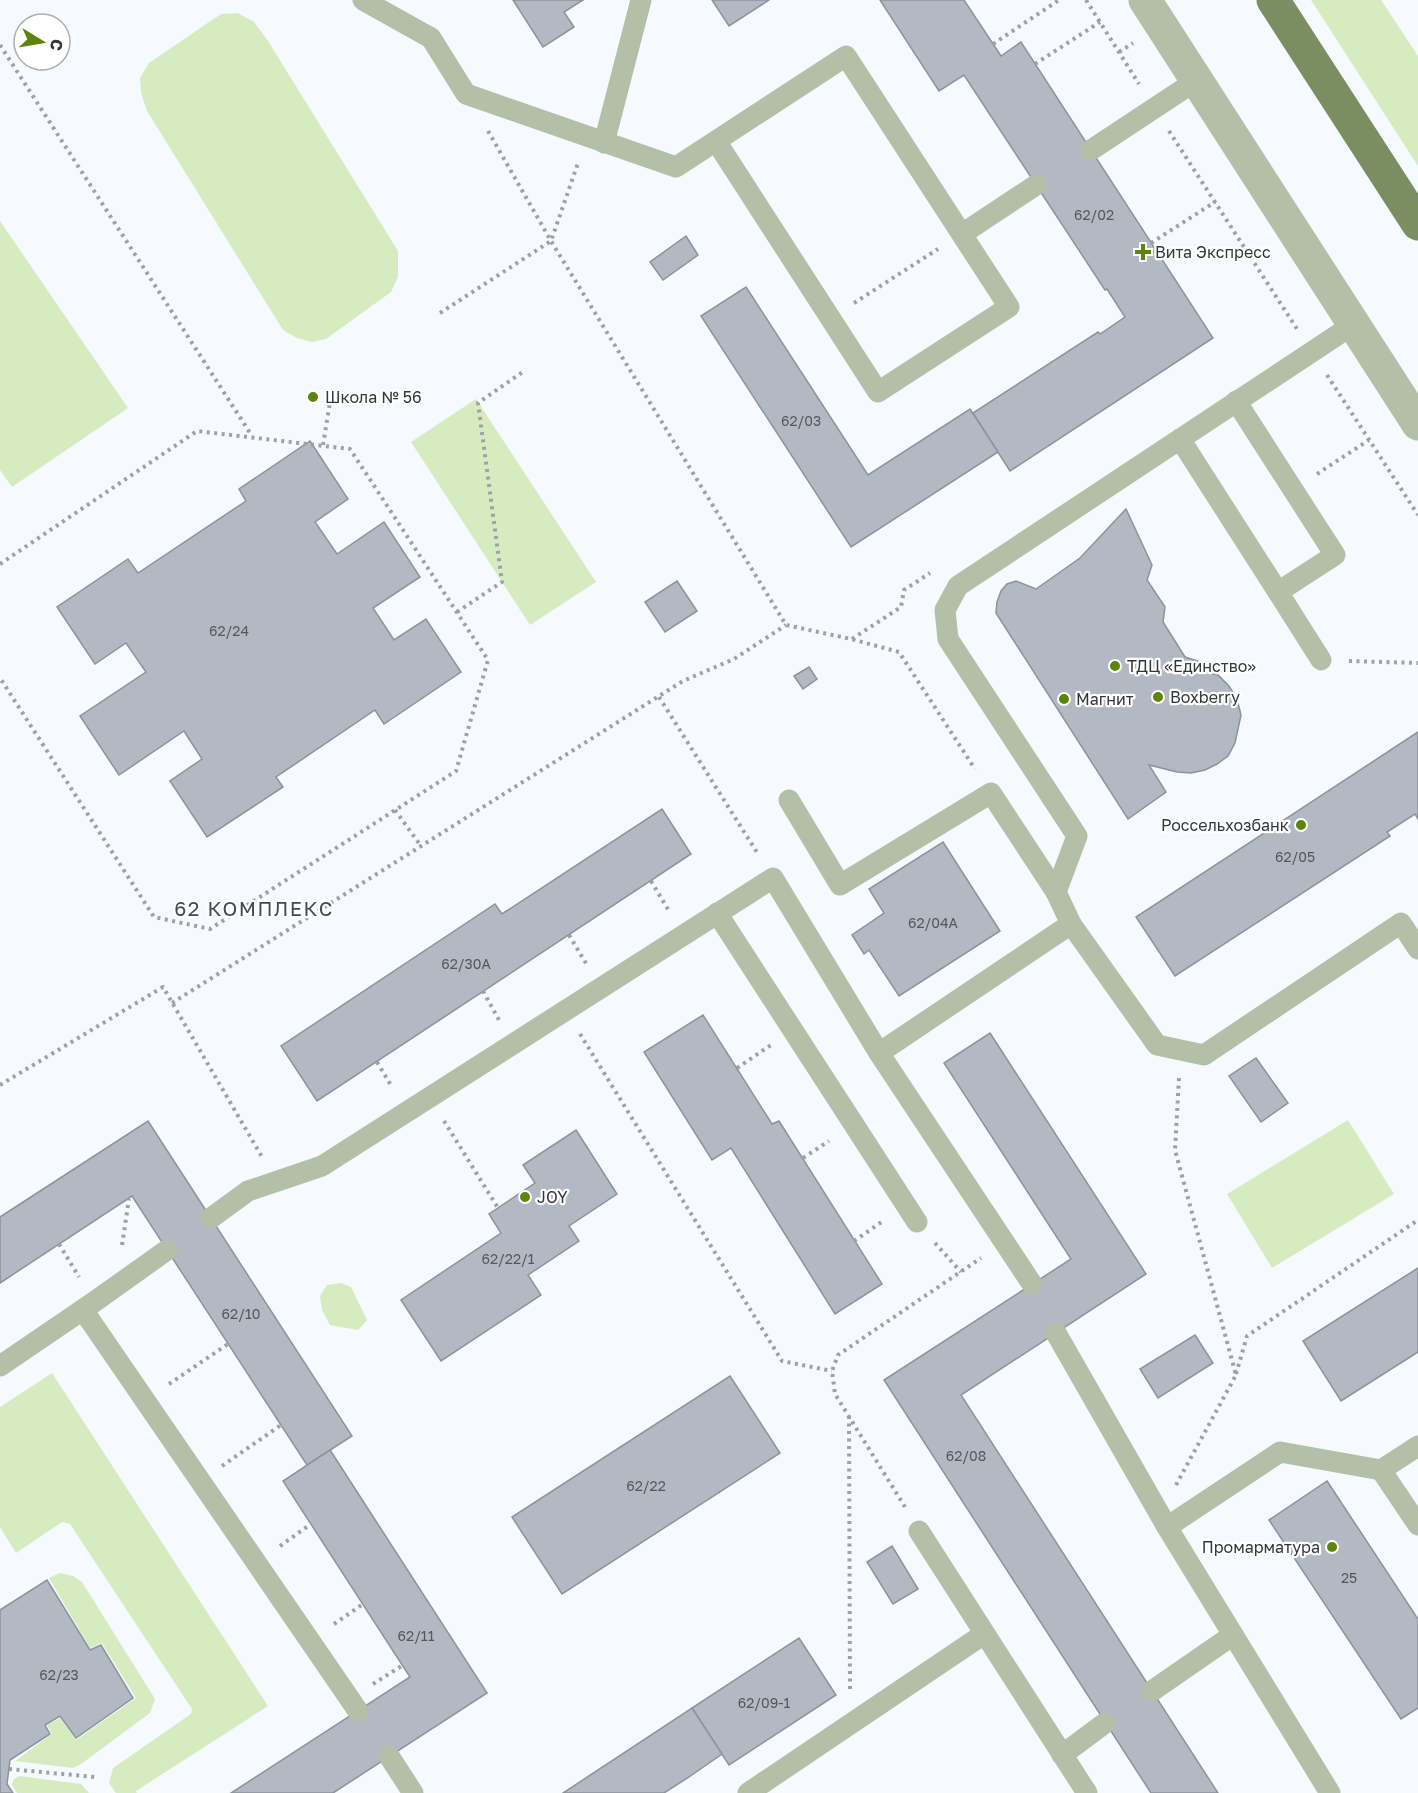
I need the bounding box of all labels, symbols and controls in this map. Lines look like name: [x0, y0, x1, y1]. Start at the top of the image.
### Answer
north arrow: [12, 12, 72, 72]
text: С: [46, 37, 68, 52]
house number: 62/02: [1074, 206, 1114, 223]
place label: Вита Экспресс: [1155, 242, 1271, 262]
marker: Вита Экспресс: [1136, 245, 1150, 259]
place label: Школа № 56: [325, 387, 422, 407]
marker: Школа № 56: [306, 390, 320, 404]
house number: 62/03: [781, 412, 821, 429]
house number: 62/24: [209, 622, 249, 639]
place label: ТДЦ «Единство»: [1127, 656, 1256, 676]
marker: ТДЦ «Единство»: [1108, 659, 1122, 673]
place label: Boxberry: [1170, 687, 1240, 707]
place label: Магнит: [1076, 689, 1134, 709]
marker: Boxberry: [1151, 690, 1165, 704]
marker: Магнит: [1057, 692, 1071, 706]
place label: Россельхозбанк: [1161, 815, 1289, 835]
marker: Россельхозбанк: [1294, 818, 1308, 832]
house number: 62/05: [1275, 848, 1315, 865]
district label: 62 КОМПЛЕКС: [174, 896, 334, 920]
house number: 62/04А: [908, 914, 959, 931]
house number: 62/30А: [441, 955, 491, 972]
place label: JOY: [537, 1187, 568, 1207]
marker: JOY: [518, 1190, 532, 1204]
house number: 62/22/1: [481, 1250, 535, 1267]
house number: 62/10: [222, 1305, 260, 1322]
house number: 62/08: [946, 1447, 986, 1464]
house number: 62/22: [626, 1477, 666, 1494]
place label: Промарматура: [1202, 1537, 1320, 1557]
marker: Промарматура: [1325, 1540, 1339, 1554]
house number: 25: [1341, 1569, 1357, 1586]
house number: 62/11: [398, 1627, 435, 1644]
house number: 62/23: [39, 1666, 79, 1683]
house number: 62/09-1: [738, 1694, 790, 1711]

